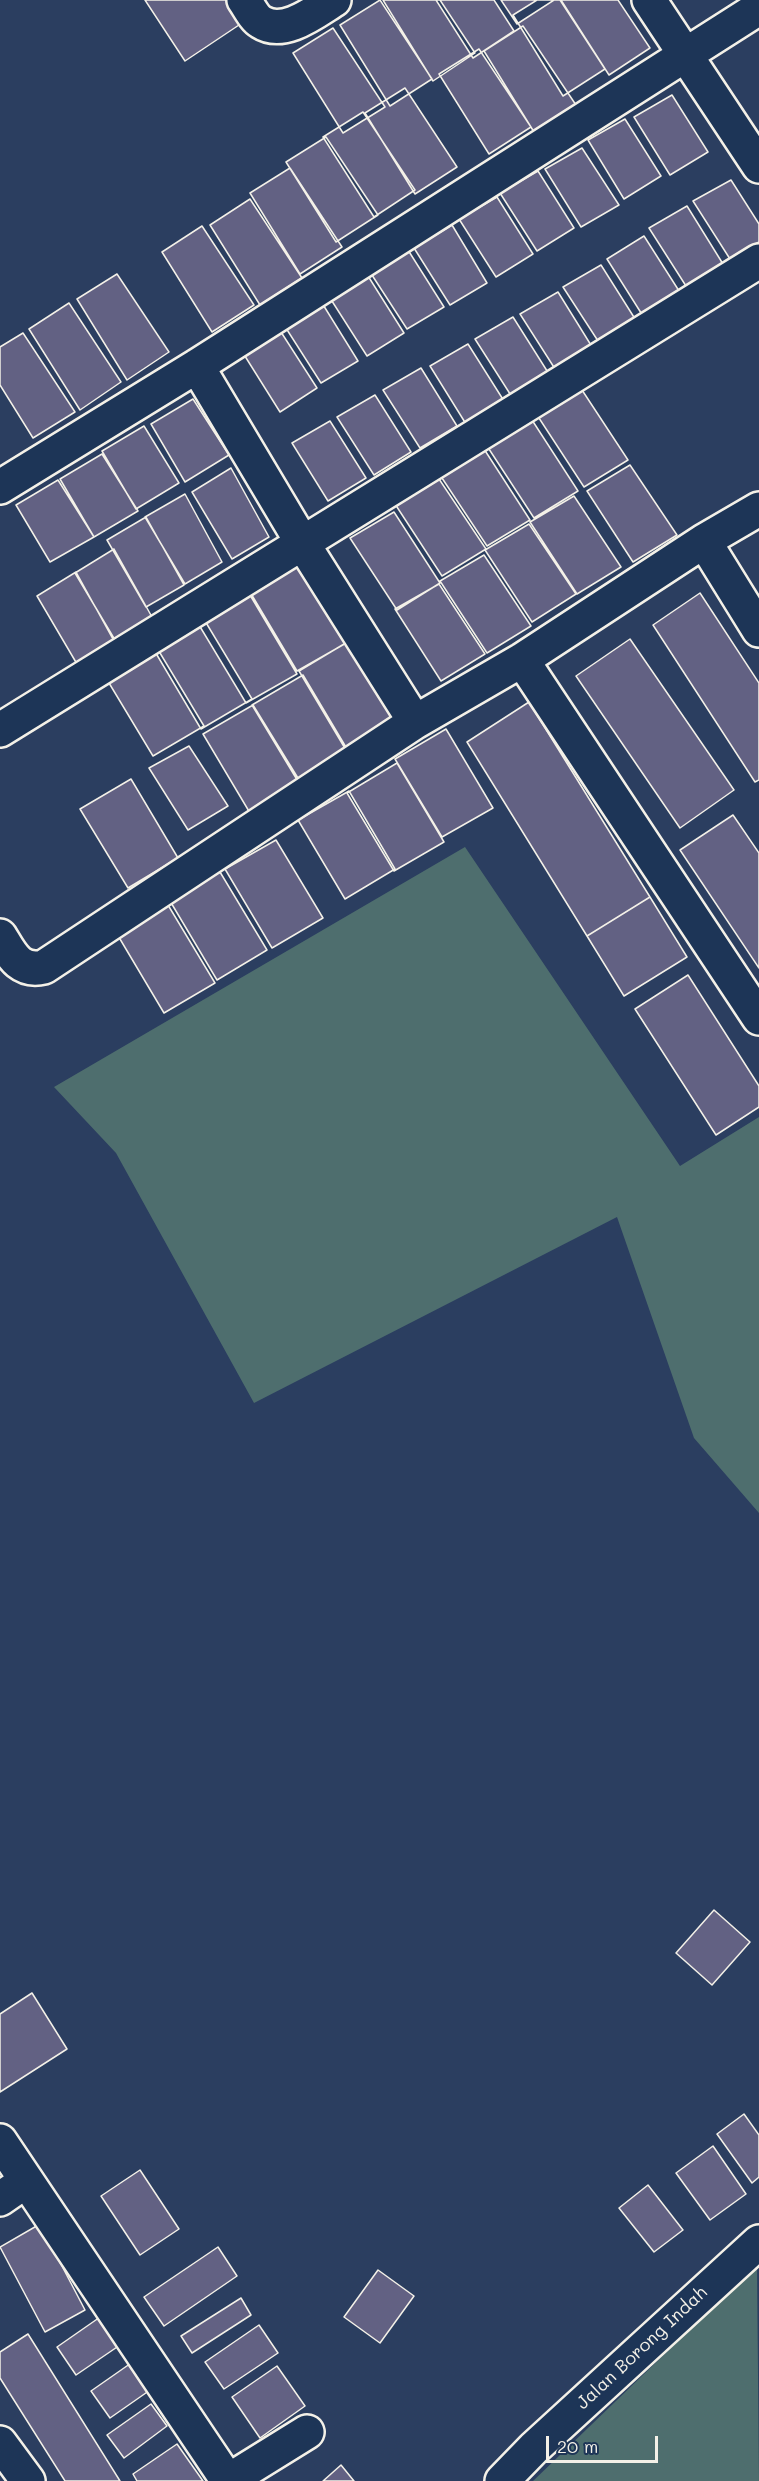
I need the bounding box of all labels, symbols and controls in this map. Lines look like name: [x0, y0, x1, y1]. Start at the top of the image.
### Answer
street label: Jalan Borong Indah: [572, 2282, 712, 2414]
scale bar: [549, 2424, 662, 2462]
text: 20 m: [557, 2434, 598, 2458]

